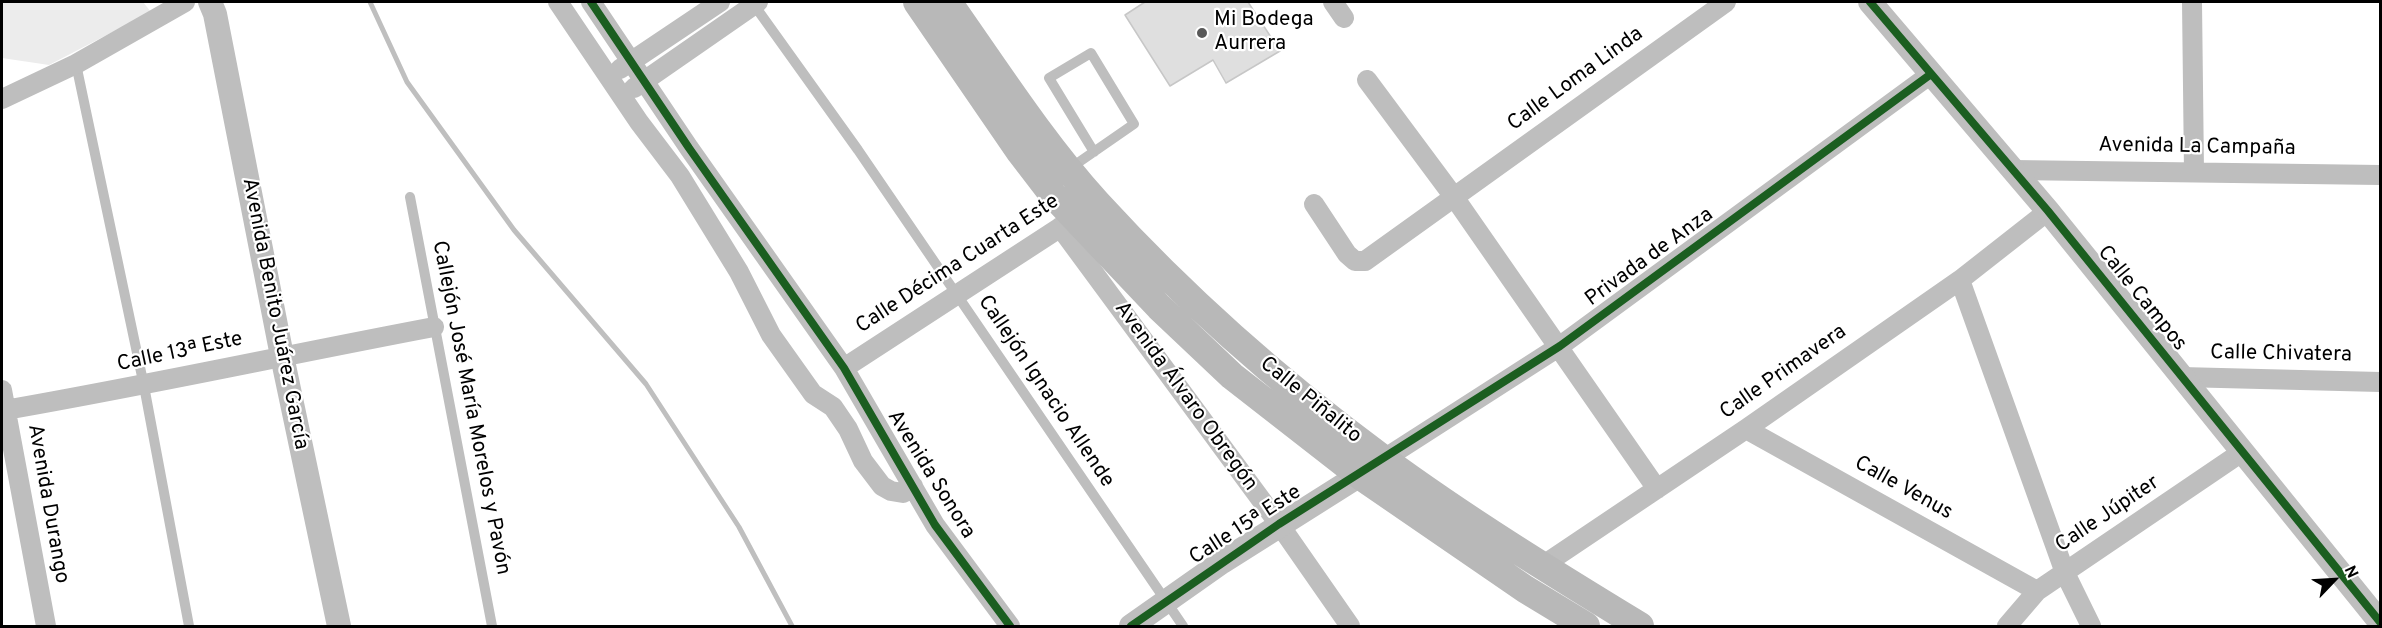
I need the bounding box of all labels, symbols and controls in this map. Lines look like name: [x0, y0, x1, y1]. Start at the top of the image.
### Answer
place label: Mi Bodega Aurrera: [1214, 8, 1314, 58]
street label: Calle Loma Linda: [1503, 22, 1649, 138]
marker: Mi Bodega Aurrera: [1195, 26, 1209, 40]
street label: Avenida La Campaña: [2098, 134, 2296, 162]
street label: Avenida Benito Juárez García: [235, 176, 313, 452]
street label: Calle Décima Cuarta Este: [852, 190, 1064, 340]
street label: Privada de Anza: [1581, 203, 1719, 313]
street label: Callejón José María Morelos y Pavón: [425, 239, 515, 577]
street label: Calle Campos: [2091, 241, 2191, 357]
street label: Callejón Ignacio Allende: [971, 291, 1119, 493]
street label: Avenida Álvaro Obregón: [1108, 298, 1262, 496]
street label: Calle Primavera: [1716, 320, 1852, 426]
street label: Calle 13ª Este: [115, 327, 245, 379]
street label: Calle Chivatera: [2210, 341, 2352, 369]
street label: Calle Piñalito: [1254, 352, 1366, 450]
street label: Avenida Sonora: [880, 406, 980, 544]
street label: Avenida Durango: [21, 422, 73, 586]
street label: Calle Venus: [1849, 452, 1957, 526]
street label: Calle Júpiter: [2051, 471, 2165, 559]
street label: Calle 15ª Este: [1185, 481, 1307, 571]
north arrow: [2304, 550, 2364, 610]
text: N: [2339, 563, 2362, 582]

